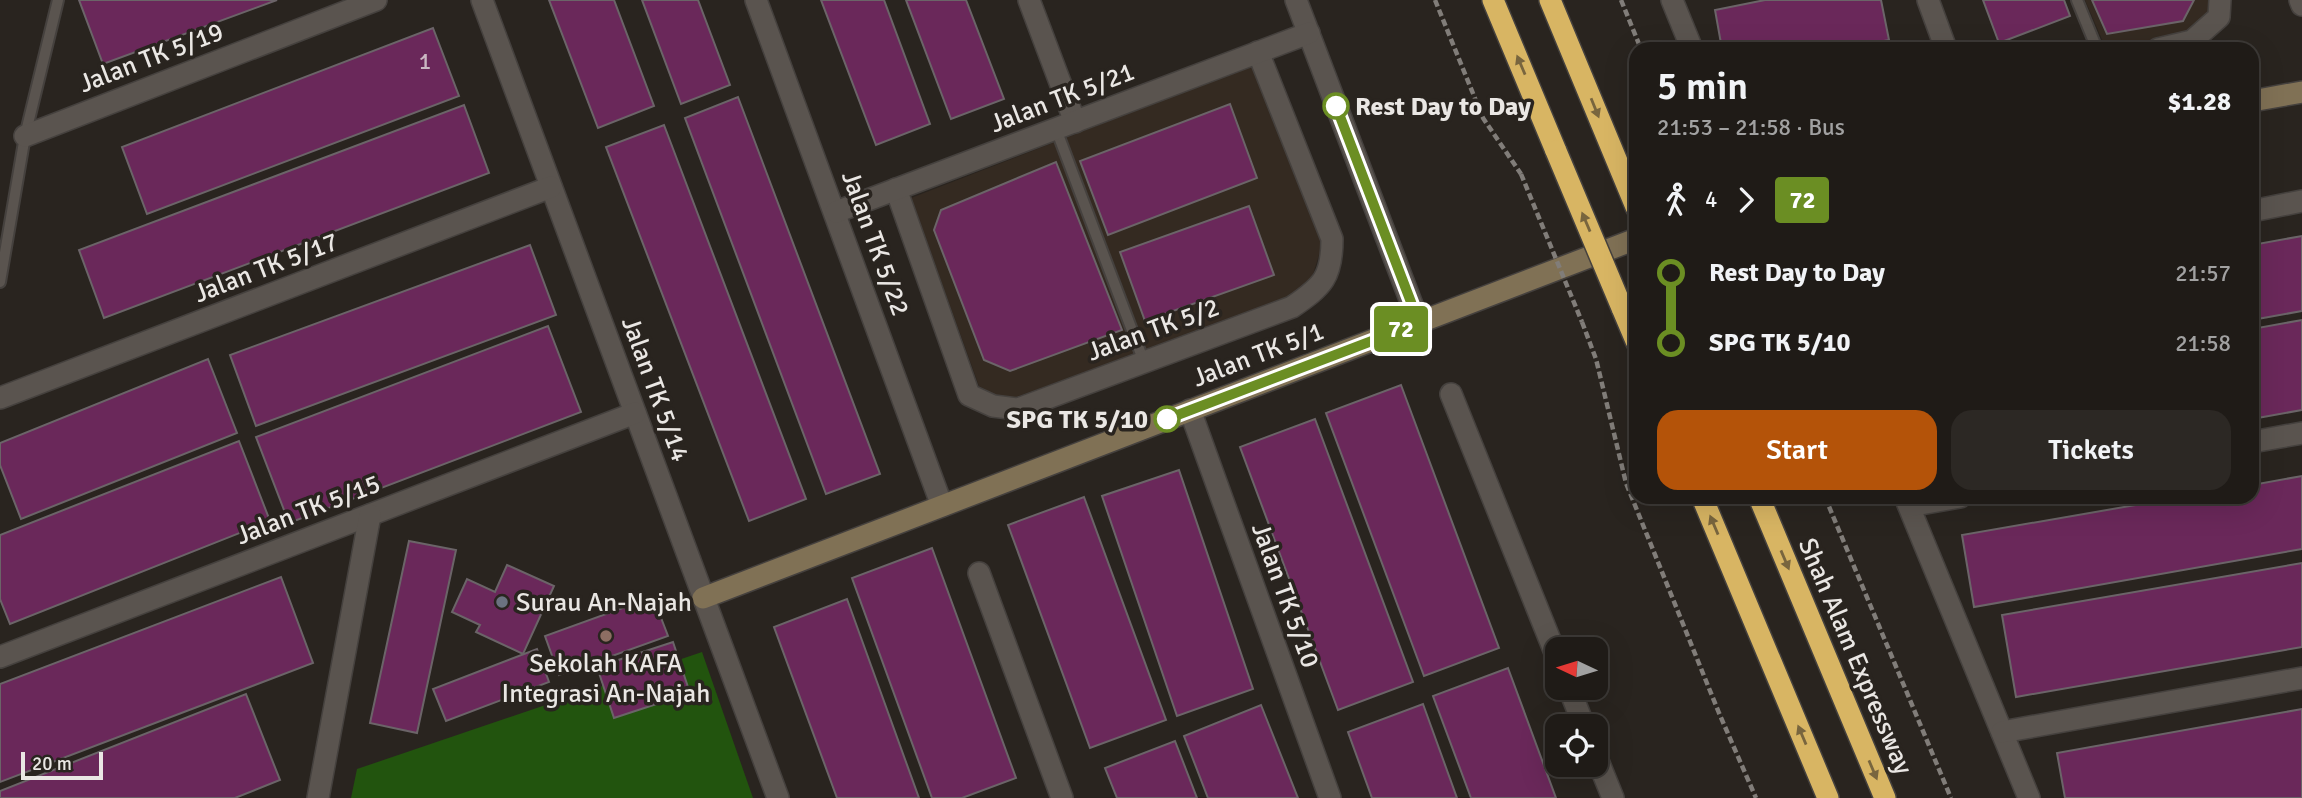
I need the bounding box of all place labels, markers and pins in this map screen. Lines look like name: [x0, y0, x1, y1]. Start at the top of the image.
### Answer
place label: Rest Day to Day: [1355, 91, 1531, 123]
marker: Rest Day to Day: [1323, 93, 1349, 119]
place label: SPG TK 5/10: [1007, 404, 1148, 436]
marker: SPG TK 5/10: [1154, 406, 1180, 432]
place label: Surau An-Najah: [516, 587, 692, 619]
marker: Surau An-Najah: [494, 594, 510, 610]
marker: Sekolah KAFA Integrasi An-Najah: [598, 628, 614, 644]
place label: Sekolah KAFA Integrasi An-Najah: [502, 648, 710, 710]

